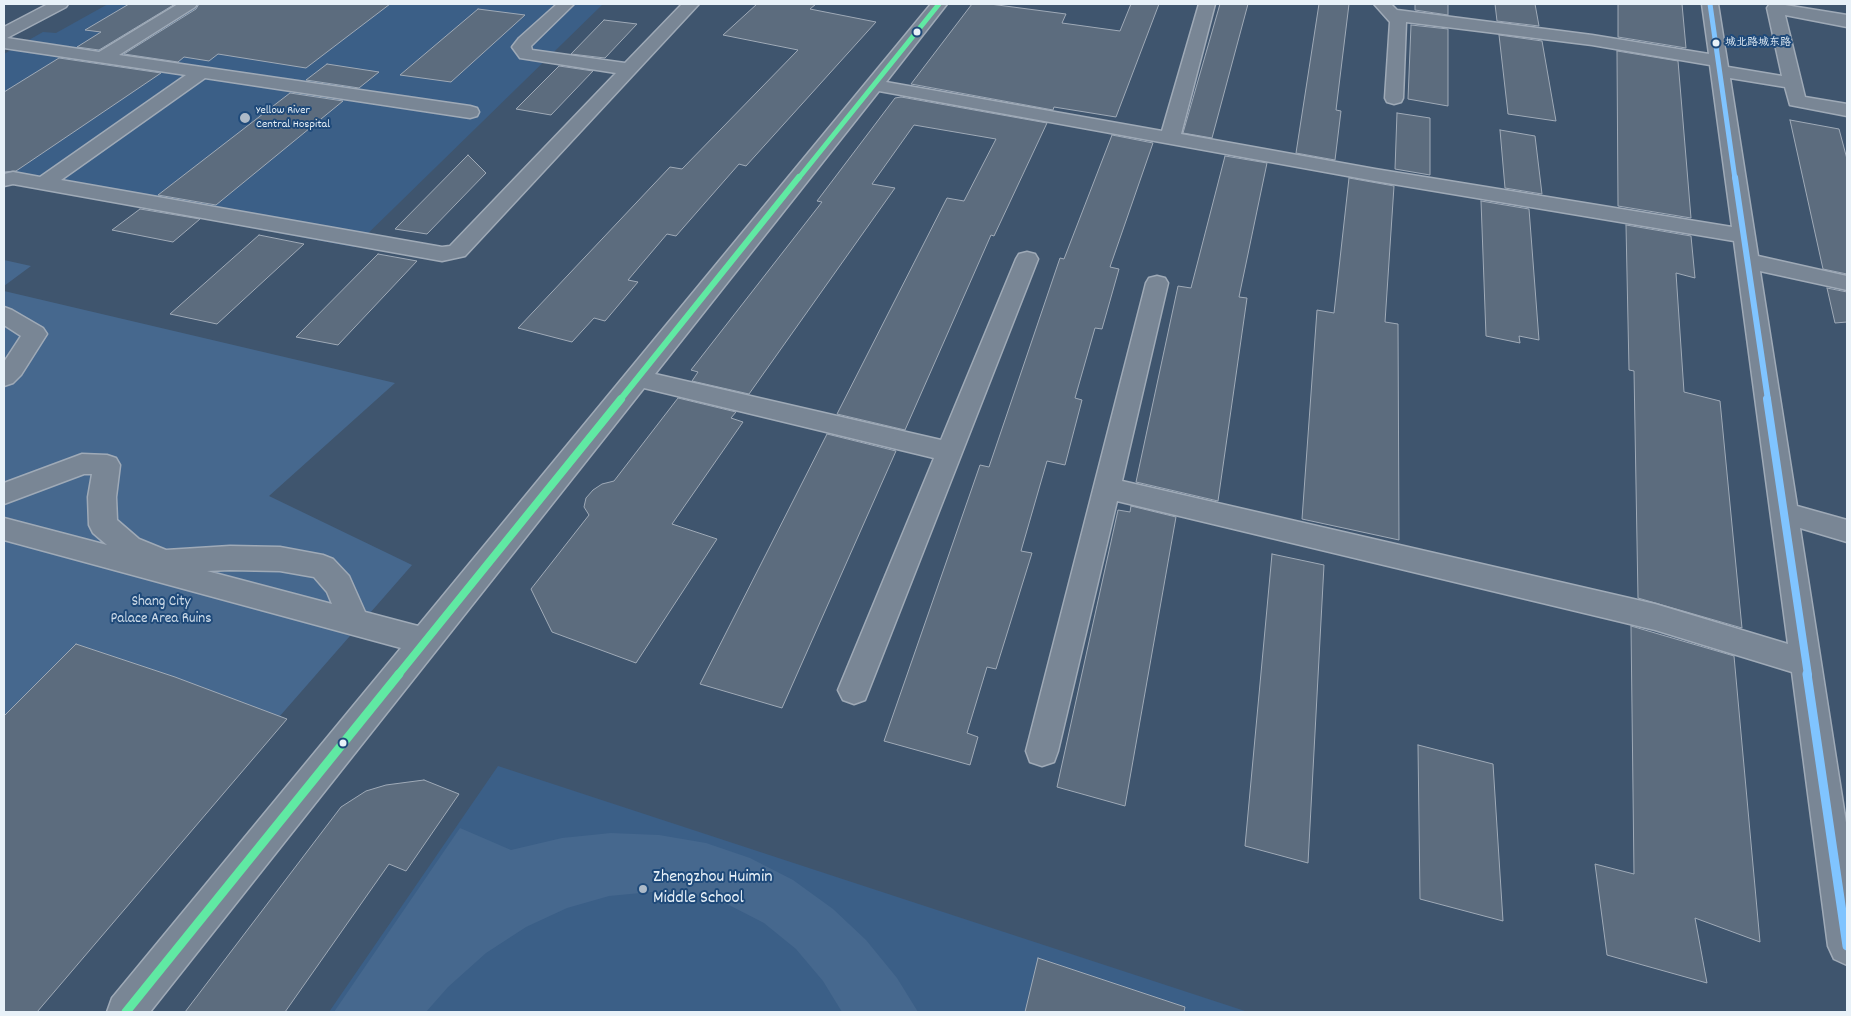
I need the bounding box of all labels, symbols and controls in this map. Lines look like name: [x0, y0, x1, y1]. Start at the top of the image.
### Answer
unlabelled marker: [912, 27, 922, 37]
place label: 城北路城东路: [1725, 36, 1791, 50]
marker: 城北路城东路: [1711, 38, 1721, 48]
place label: Yellow River Central Hospital: [256, 104, 330, 132]
marker: Yellow River Central Hospital: [238, 111, 252, 125]
park label: Shang City Palace Area Ruins: [110, 594, 212, 629]
unlabelled marker: [338, 738, 348, 748]
place label: Zhengzhou Huimin Middle School: [653, 868, 773, 911]
marker: Zhengzhou Huimin Middle School: [637, 883, 649, 895]

